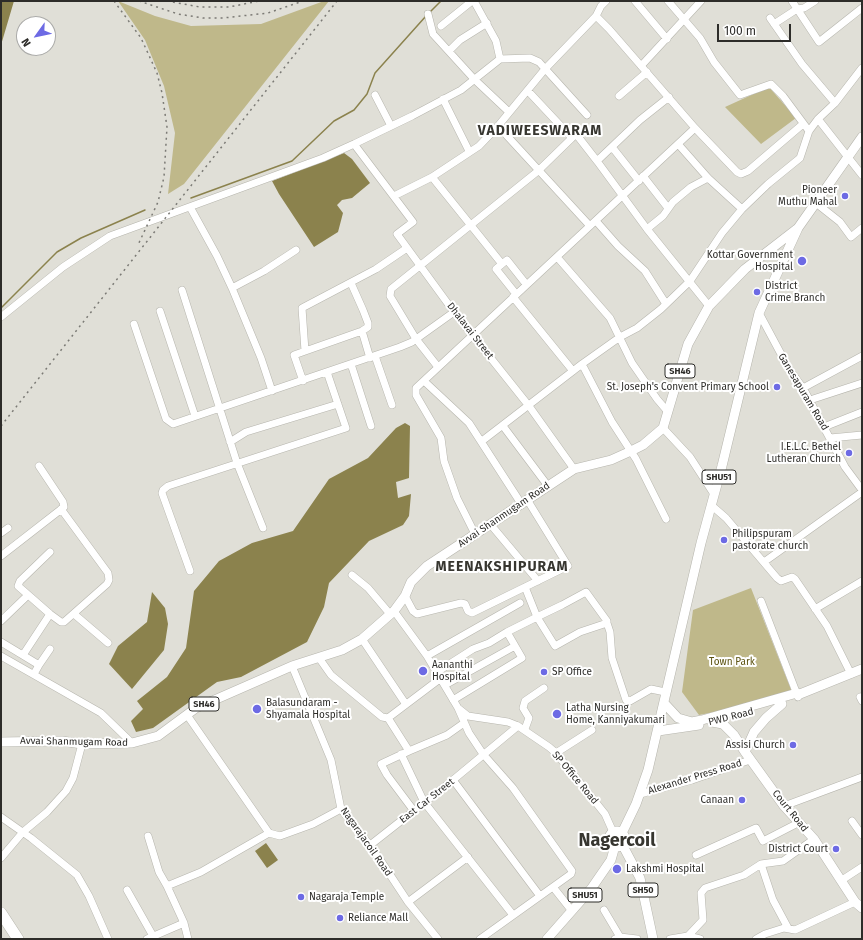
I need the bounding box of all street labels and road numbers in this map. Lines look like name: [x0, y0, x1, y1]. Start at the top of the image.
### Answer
street label: Dhalavai Street: [444, 300, 496, 362]
street label: Ganesapuram Road: [775, 351, 831, 433]
road number: SH46: [665, 364, 695, 378]
road number: SHU51: [702, 470, 736, 484]
street label: Avvai Shanmugam Road: [456, 480, 552, 550]
road number: SH46: [189, 697, 219, 711]
street label: PWD Road: [707, 706, 755, 728]
street label: Avvai Shanmugam Road: [20, 735, 128, 749]
street label: SP Office Road: [549, 749, 601, 807]
street label: Alexander Press Road: [647, 757, 743, 797]
street label: East Car Street: [397, 776, 457, 826]
street label: Court Road: [770, 788, 810, 834]
street label: Nagarajacoil Road: [338, 805, 394, 879]
road number: SH50: [628, 883, 658, 897]
road number: SHU51: [568, 888, 602, 902]

